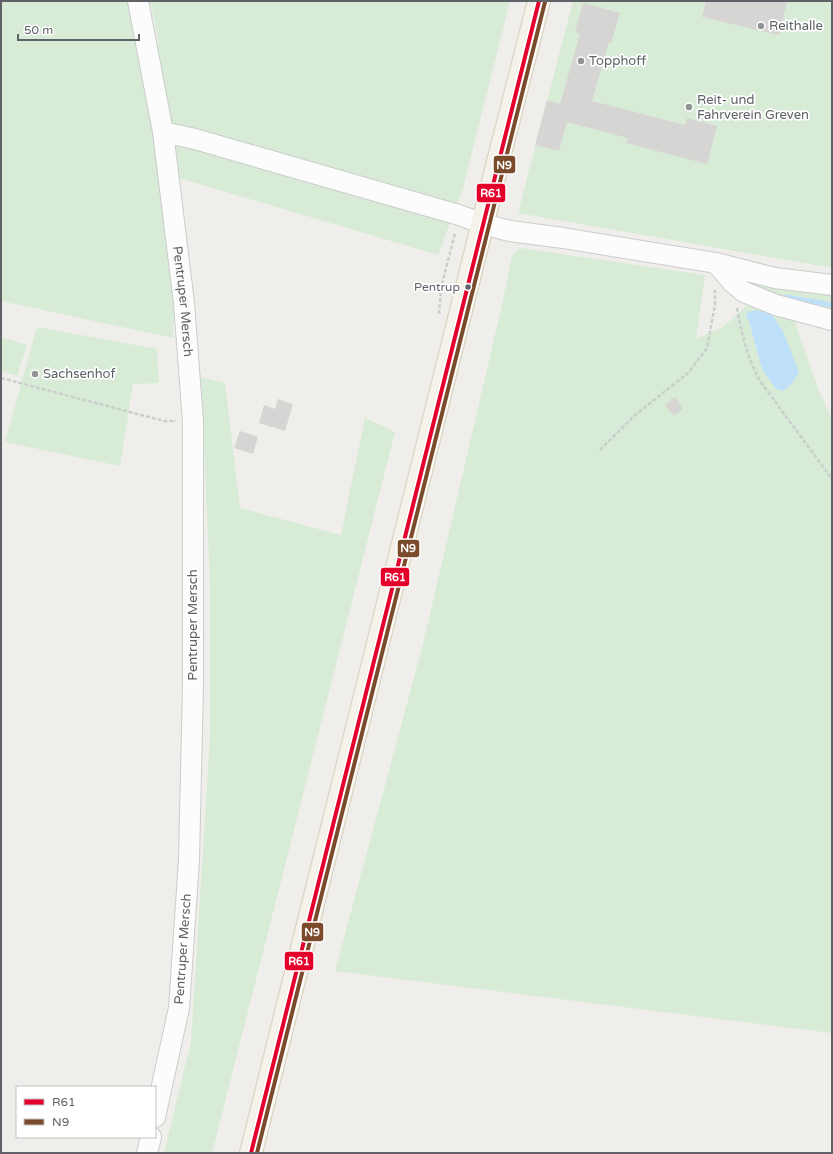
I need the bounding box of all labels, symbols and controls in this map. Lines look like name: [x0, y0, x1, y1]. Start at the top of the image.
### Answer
scale bar: [18, 16, 139, 42]
place label: Reithalle: [769, 18, 823, 34]
marker: Reithalle: [756, 21, 766, 31]
text: 50 m: [24, 23, 53, 37]
place label: Topphoff: [589, 53, 647, 69]
marker: Topphoff: [576, 56, 586, 66]
place label: Reit- und Fahrverein Greven: [697, 92, 809, 123]
marker: Reit- und Fahrverein Greven: [684, 102, 694, 112]
line badge: N9: [493, 155, 516, 174]
text: N9: [496, 159, 512, 172]
line badge: R61: [476, 183, 506, 203]
text: R61: [480, 187, 502, 200]
street label: Pentruper Mersch: [169, 245, 196, 357]
place label: Pentrup: [414, 280, 460, 294]
marker: Pentrup: [463, 282, 473, 292]
place label: Sachsenhof: [43, 366, 115, 382]
marker: Sachsenhof: [30, 369, 40, 379]
line badge: N9: [397, 539, 420, 558]
text: N9: [400, 542, 416, 555]
line badge: R61: [380, 567, 410, 587]
street label: Pentruper Mersch: [185, 569, 201, 681]
text: R61: [384, 571, 406, 584]
street label: Pentruper Mersch: [171, 893, 195, 1005]
line badge: N9: [301, 922, 324, 942]
text: N9: [304, 926, 320, 939]
line badge: R61: [284, 951, 314, 971]
text: R61: [288, 955, 310, 968]
legend: [16, 1086, 156, 1138]
text: R61: [52, 1095, 76, 1109]
text: N9: [52, 1115, 69, 1129]

